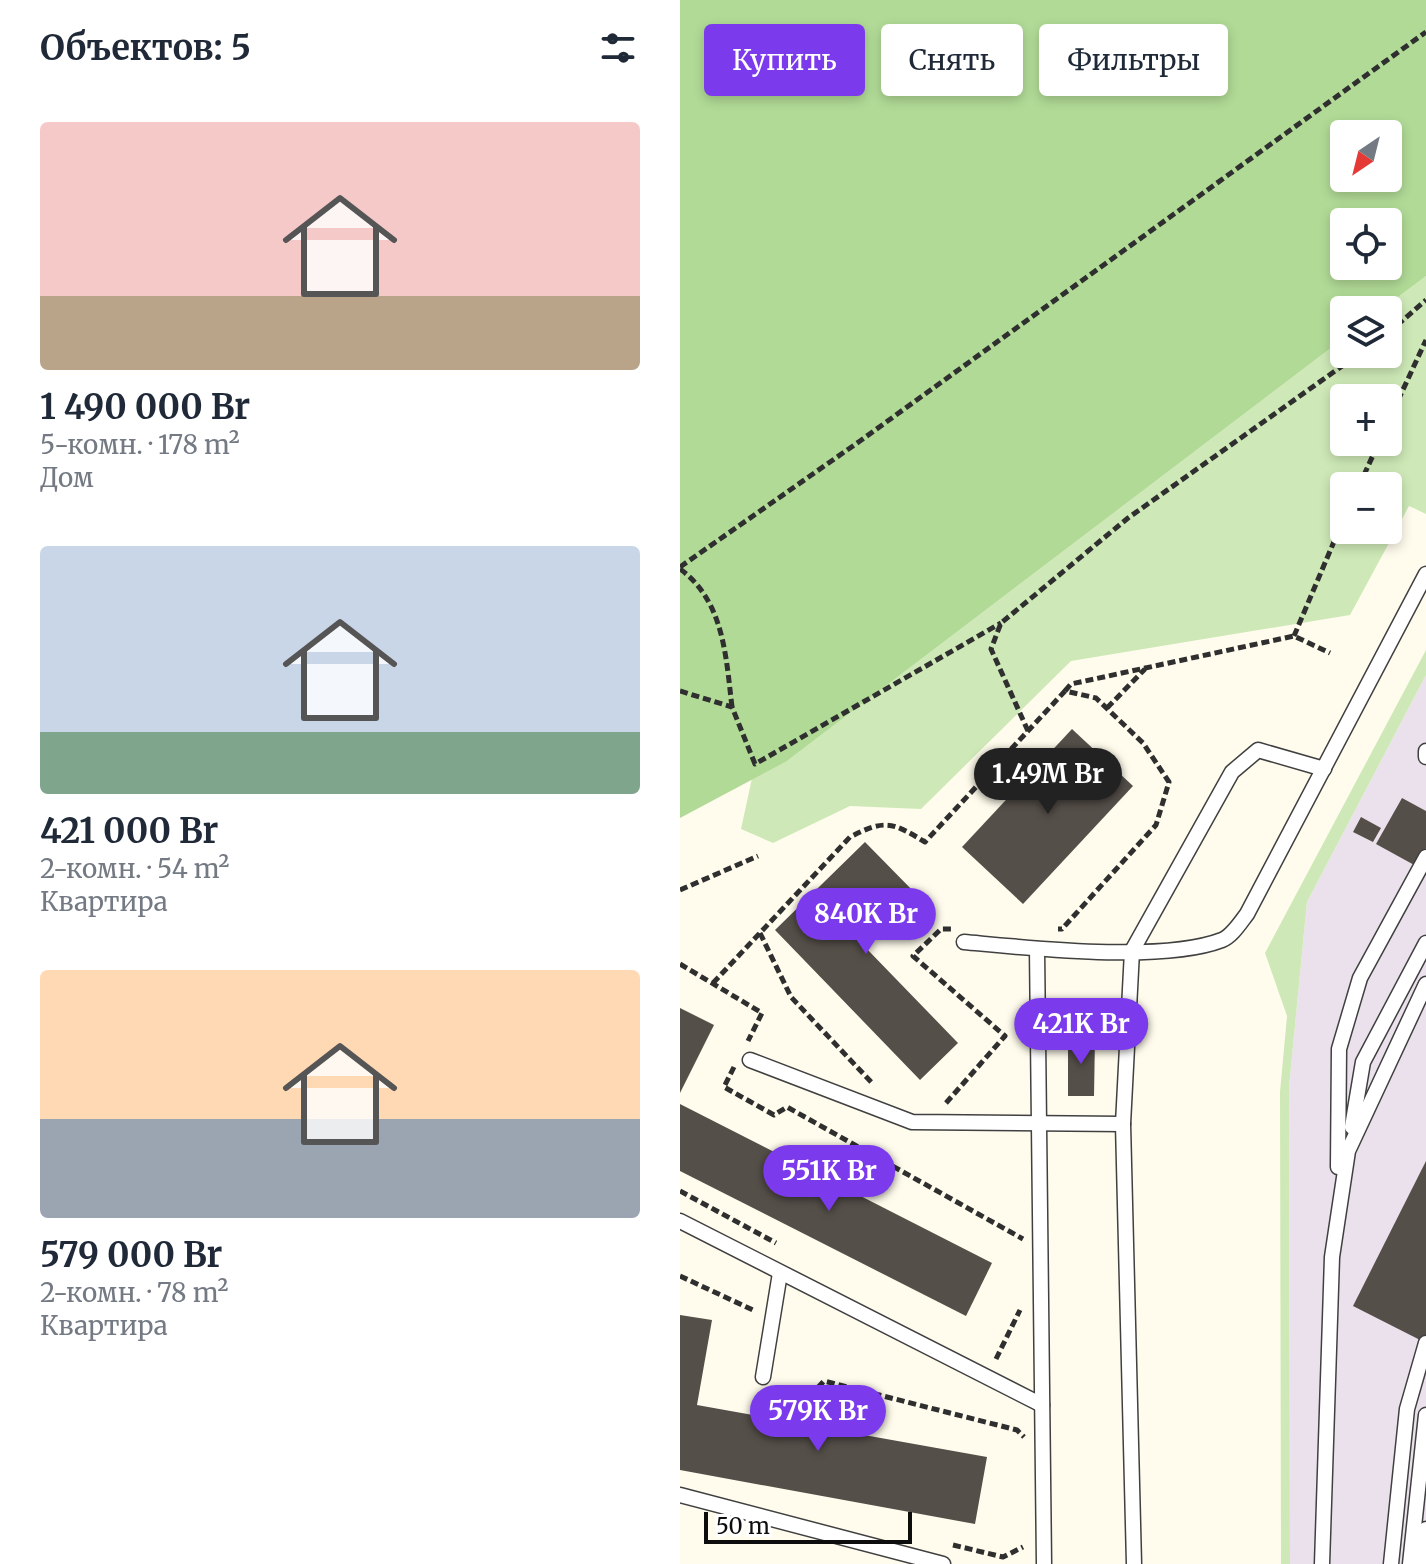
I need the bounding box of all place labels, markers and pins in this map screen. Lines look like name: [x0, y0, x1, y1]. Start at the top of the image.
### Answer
pin: 1.49M Br: [965, 748, 1131, 816]
pin: 840K Br: [792, 888, 940, 956]
pin: 421K Br: [1007, 998, 1155, 1066]
pin: 551K Br: [755, 1145, 903, 1213]
pin: 579K Br: [744, 1385, 892, 1453]

